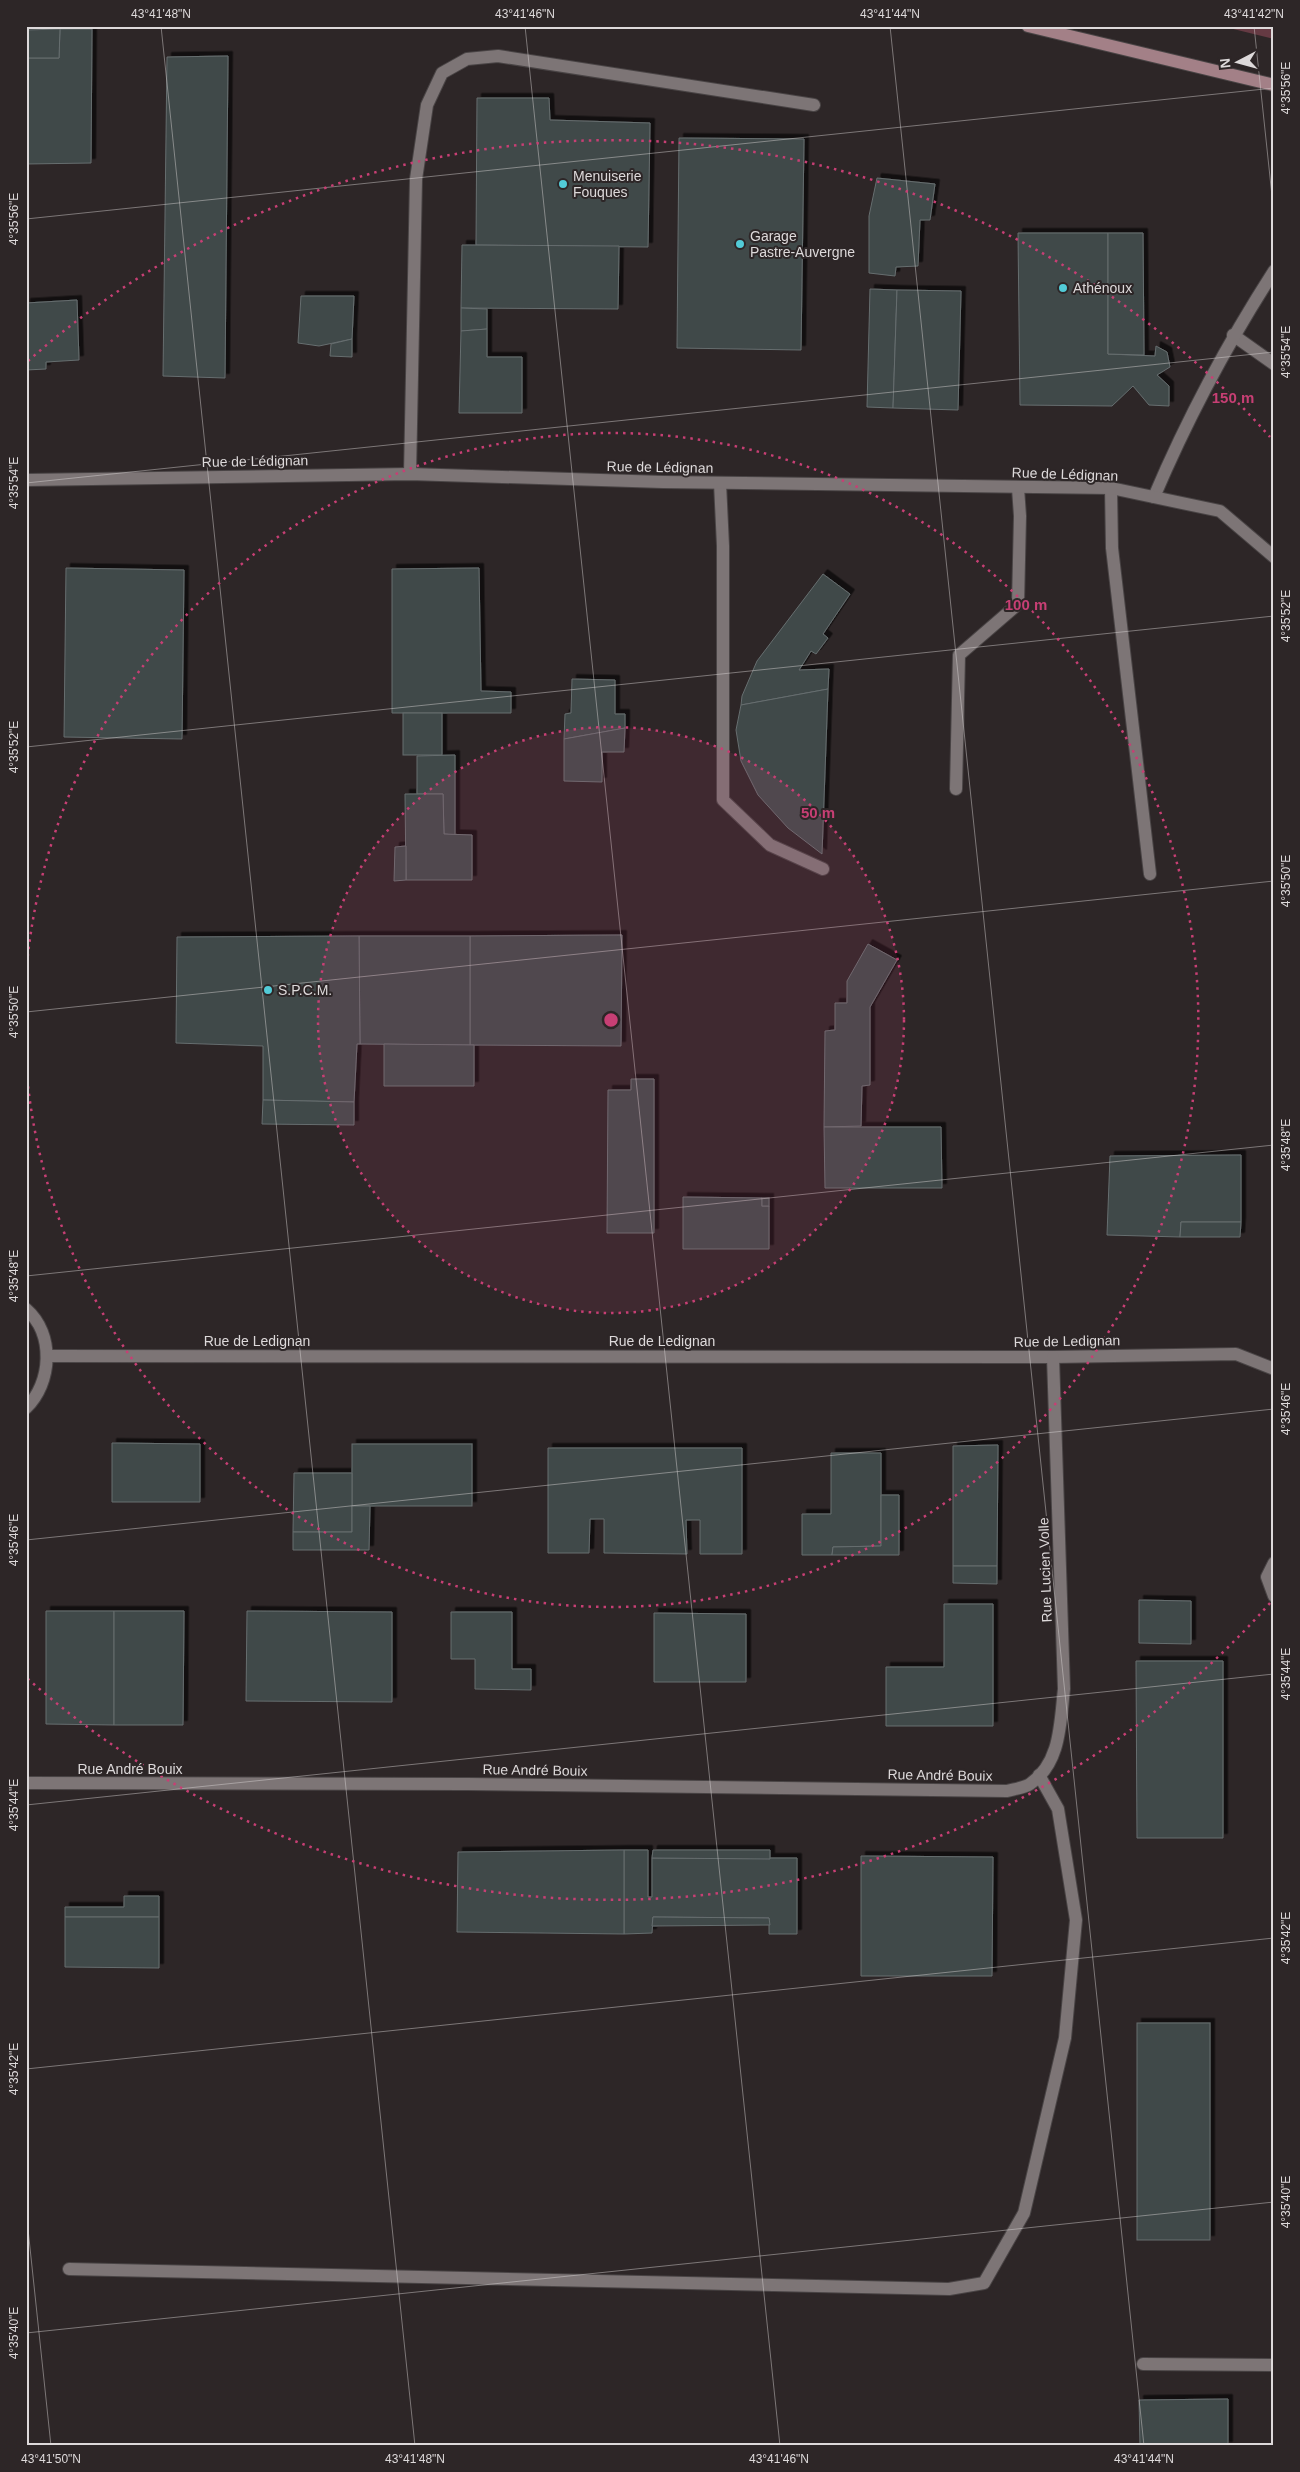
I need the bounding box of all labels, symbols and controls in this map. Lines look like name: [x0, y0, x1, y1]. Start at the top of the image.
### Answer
text: 43°41'48"N: [131, 7, 191, 21]
text: 43°41'46"N: [495, 7, 555, 21]
text: 43°41'44"N: [860, 7, 920, 21]
text: 43°41'42"N: [1224, 7, 1284, 21]
north arrow: [1212, 38, 1262, 88]
text: N: [1217, 57, 1234, 69]
text: 4°35'56"E: [1279, 62, 1293, 114]
place label: Menuiserie Fouques: [573, 168, 642, 200]
marker: Menuiserie Fouques: [557, 178, 569, 190]
text: 4°35'56"E: [7, 193, 21, 245]
place label: Garage Pastre-Auvergne: [750, 228, 855, 260]
marker: Garage Pastre-Auvergne: [734, 238, 746, 250]
place label: Athénoux: [1073, 280, 1132, 296]
marker: Athénoux: [1057, 282, 1069, 294]
text: 4°35'54"E: [1279, 326, 1293, 378]
text: 150 m: [1212, 389, 1254, 406]
street label: Rue de Lédignan: [202, 452, 308, 470]
text: 4°35'54"E: [7, 457, 21, 509]
street label: Rue de Lédignan: [607, 458, 713, 476]
street label: Rue de Lédignan: [1011, 464, 1119, 484]
text: 4°35'52"E: [1279, 590, 1293, 642]
text: 100 m: [1005, 596, 1047, 613]
text: 4°35'52"E: [7, 721, 21, 773]
text: 50 m: [801, 804, 835, 821]
text: 4°35'50"E: [1279, 855, 1293, 907]
place label: S.P.C.M.: [278, 982, 332, 998]
marker: S.P.C.M.: [262, 984, 274, 996]
text: 4°35'50"E: [7, 986, 21, 1038]
centre of rings: [602, 1011, 620, 1029]
text: 4°35'48"E: [1279, 1119, 1293, 1171]
text: 4°35'48"E: [7, 1250, 21, 1302]
street label: Rue de Ledignan: [1014, 1332, 1120, 1350]
street label: Rue de Ledignan: [204, 1333, 310, 1349]
street label: Rue de Ledignan: [609, 1333, 715, 1349]
text: 4°35'46"E: [1279, 1383, 1293, 1435]
text: 4°35'46"E: [7, 1514, 21, 1566]
street label: Rue Lucien Volle: [1035, 1517, 1055, 1623]
text: 4°35'44"E: [1279, 1648, 1293, 1700]
street label: Rue André Bouix: [77, 1761, 183, 1777]
street label: Rue André Bouix: [482, 1761, 588, 1779]
street label: Rue André Bouix: [887, 1766, 993, 1784]
text: 4°35'44"E: [7, 1779, 21, 1831]
text: 4°35'42"E: [1279, 1912, 1293, 1964]
text: 4°35'42"E: [7, 2043, 21, 2095]
text: 4°35'40"E: [1279, 2176, 1293, 2228]
text: 4°35'40"E: [7, 2307, 21, 2359]
text: 43°41'50"N: [21, 2452, 81, 2466]
text: 43°41'48"N: [385, 2452, 445, 2466]
text: 43°41'46"N: [749, 2452, 809, 2466]
text: 43°41'44"N: [1114, 2452, 1174, 2466]

